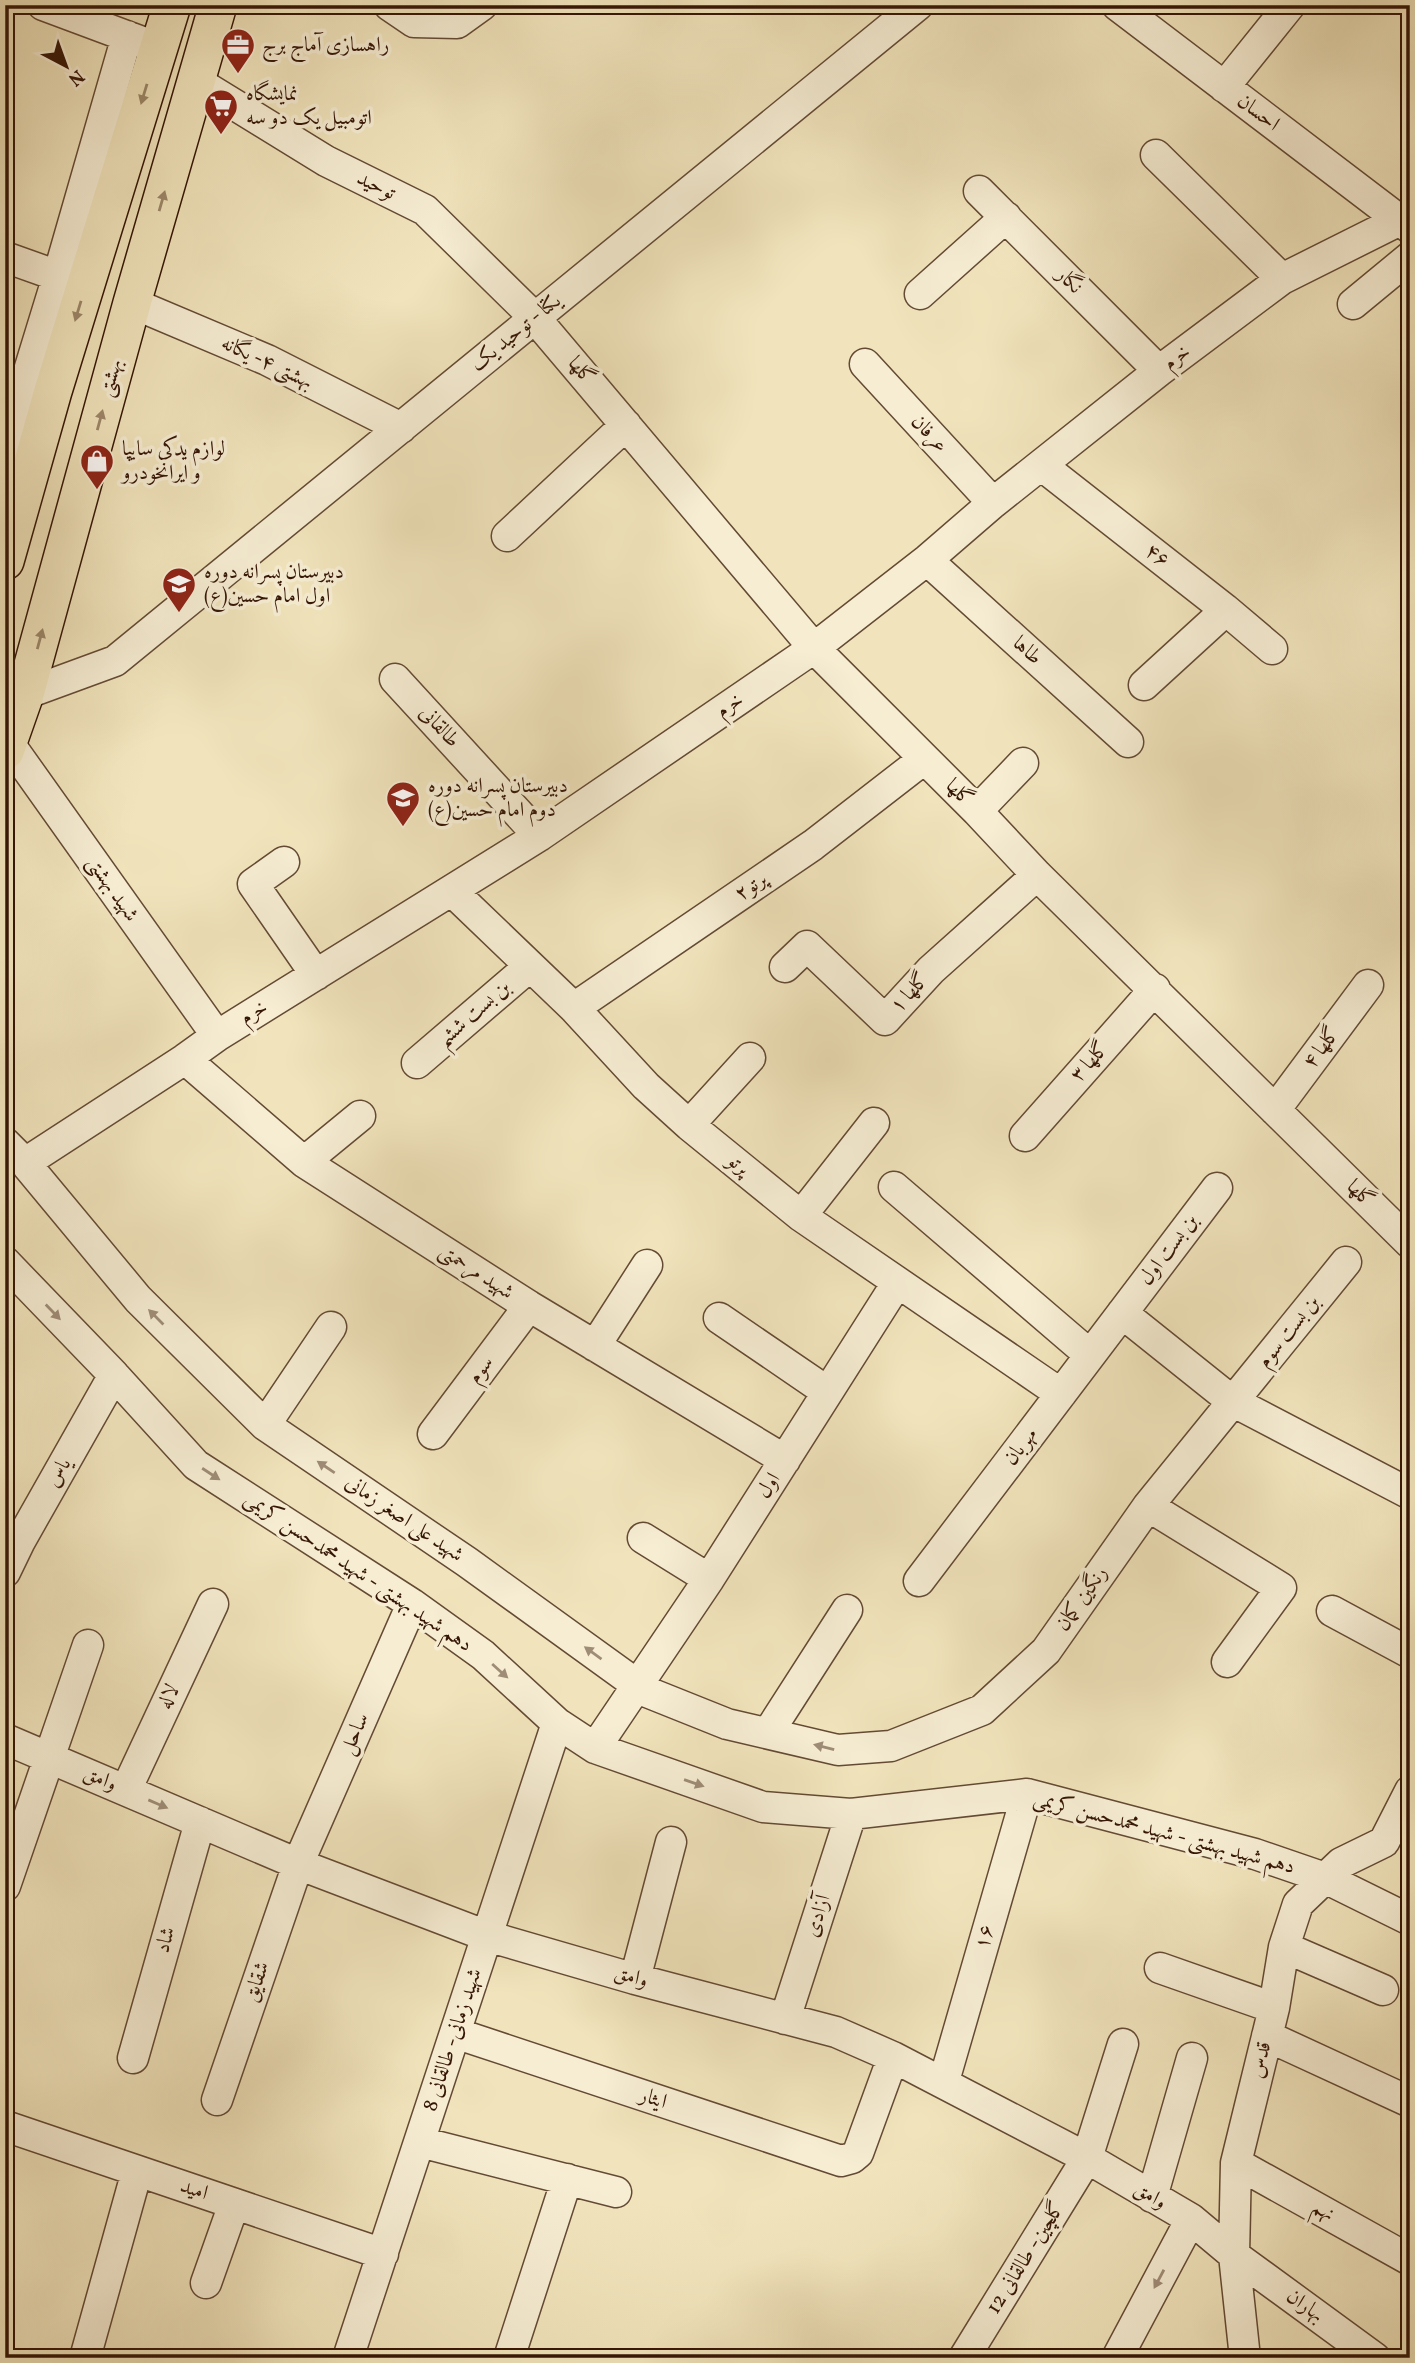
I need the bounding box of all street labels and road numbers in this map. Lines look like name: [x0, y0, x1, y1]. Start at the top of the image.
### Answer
street label: احسان: [1230, 87, 1286, 139]
street label: توحید: [352, 164, 401, 208]
street label: نگار: [1048, 260, 1089, 301]
street label: یکتا - توحید یک: [464, 287, 568, 379]
street label: بهشتی ۴- یگانه: [216, 329, 318, 397]
street label: خرم: [1157, 338, 1198, 380]
street label: گلها: [560, 350, 602, 392]
street label: بهشتی: [92, 356, 130, 400]
street label: عرفان: [904, 408, 954, 460]
street label: ۴۶: [1138, 537, 1176, 575]
street label: طاها: [1006, 630, 1048, 672]
street label: خرم: [710, 686, 751, 727]
street label: طالقانی: [412, 699, 466, 755]
street label: گلها: [938, 772, 980, 814]
street label: شهید بهشتی: [79, 850, 145, 928]
street label: پرتو۲: [729, 864, 775, 908]
street label: گلها ۱: [884, 966, 936, 1020]
street label: بن بست ششم: [431, 974, 521, 1058]
street label: خرم: [234, 993, 275, 1034]
street label: گلها ۴: [1297, 1021, 1347, 1075]
street label: گلها ۳: [1064, 1035, 1116, 1089]
street label: پرتو: [719, 1146, 757, 1184]
street label: گلها: [1339, 1173, 1381, 1215]
street label: بن بست اول: [1132, 1208, 1206, 1292]
street label: شهید مرحمتی: [433, 1237, 519, 1307]
street label: بن بست سوم: [1251, 1289, 1329, 1376]
street label: سوم: [461, 1350, 503, 1391]
street label: مهربان: [997, 1422, 1045, 1472]
street label: یاس: [39, 1452, 79, 1493]
street label: اول: [750, 1467, 788, 1505]
street label: شهید علی اصغر زمانی: [339, 1469, 469, 1569]
street label: دهم شهید بهشتی - شهید محمدحسن کریمی: [236, 1484, 478, 1663]
street label: رنگین کمان: [1049, 1561, 1115, 1637]
street label: لاله: [151, 1680, 187, 1714]
street label: ساحل: [333, 1708, 377, 1760]
street label: وامق: [79, 1759, 121, 1799]
street label: دهم شهید بهشتی - شهید محمدحسن کریمی: [1029, 1784, 1298, 1886]
street label: آزادی: [798, 1889, 839, 1941]
street label: ۱۶: [968, 1921, 1002, 1953]
street label: شاد: [148, 1923, 184, 1957]
street label: شقایق: [237, 1958, 277, 2006]
street label: وامق: [611, 1958, 651, 1996]
street label: شهید زمانی- طالقانی 8: [416, 1965, 490, 2115]
street label: قدس: [1242, 2039, 1280, 2081]
street label: ایثار: [634, 2080, 671, 2117]
street label: امید: [176, 2172, 212, 2208]
street label: وامق: [1128, 2175, 1172, 2217]
street label: نهم: [1304, 2193, 1340, 2233]
street label: گلچین- طالقانی 12: [980, 2196, 1072, 2320]
street label: بهاران: [1280, 2282, 1330, 2330]

